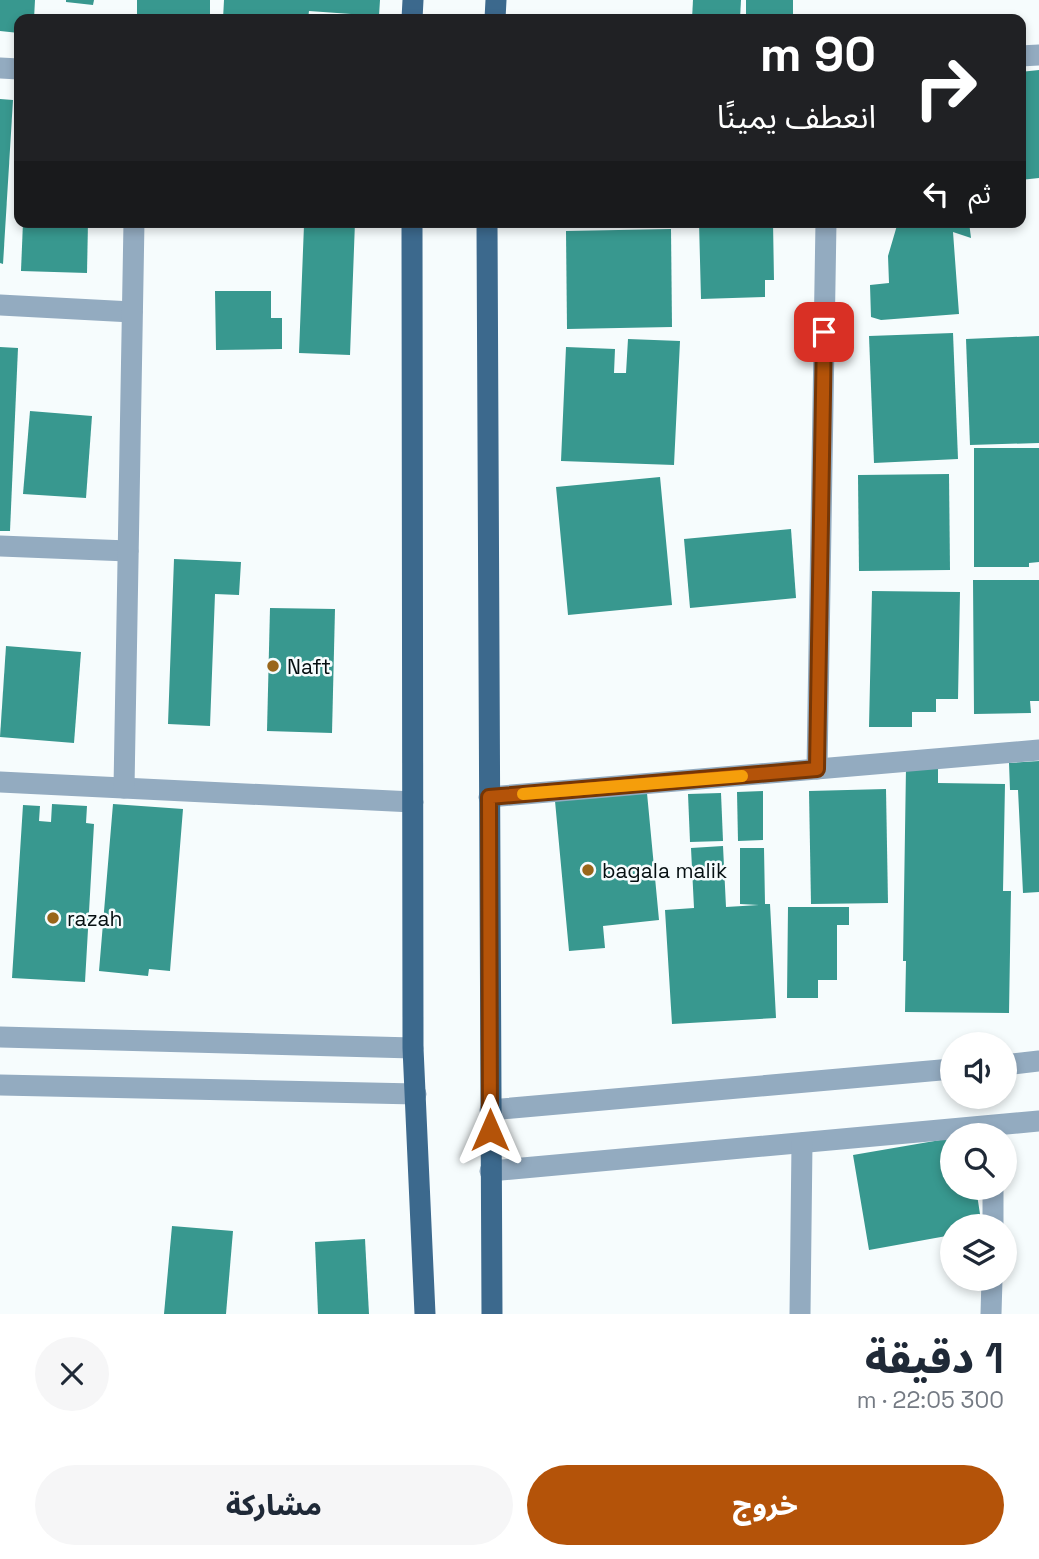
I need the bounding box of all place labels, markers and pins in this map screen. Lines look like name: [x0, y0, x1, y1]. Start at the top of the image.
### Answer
pin: [794, 302, 854, 362]
place label: Naft: [287, 653, 331, 680]
marker: Naft: [265, 658, 281, 674]
place label: bagala malik: [602, 857, 727, 884]
marker: bagala malik: [580, 862, 596, 878]
place label: razah: [67, 905, 122, 932]
marker: razah: [45, 910, 61, 926]

